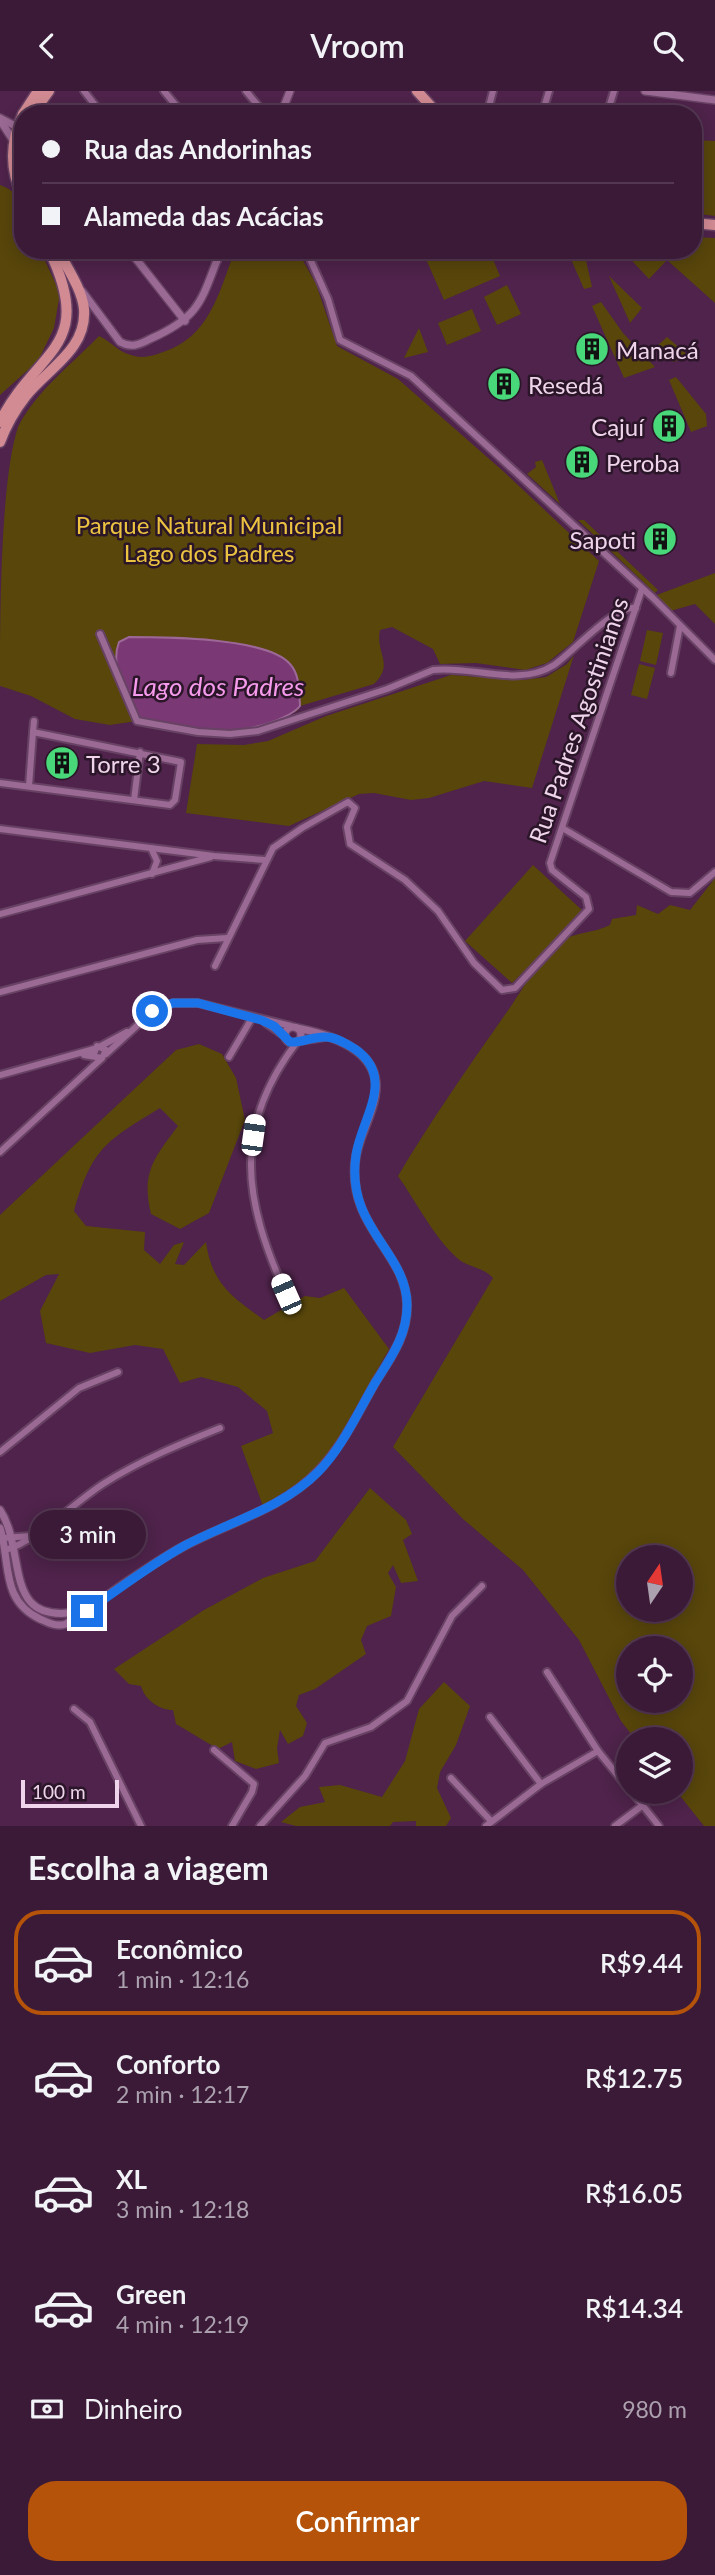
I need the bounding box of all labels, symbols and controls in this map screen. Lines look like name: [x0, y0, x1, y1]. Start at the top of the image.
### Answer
text: Vroom: [310, 26, 405, 65]
icon: back: [28, 27, 66, 65]
icon: search: [649, 27, 687, 65]
text: Rua das Andorinhas: [84, 133, 312, 165]
text: Alameda das Acácias: [84, 200, 324, 232]
building icon: Manacá: [573, 330, 611, 368]
place label: Manacá: [616, 335, 699, 364]
building icon: Resedá: [485, 365, 523, 403]
place label: Resedá: [528, 370, 603, 399]
building icon: Cajuí: [650, 407, 688, 445]
place label: Cajuí: [591, 412, 645, 441]
building icon: Peroba: [563, 443, 601, 481]
place label: Peroba: [606, 448, 680, 477]
park label: Parque Natural Municipal Lago dos Padres: [76, 510, 342, 567]
building icon: Sapoti: [641, 520, 679, 558]
place label: Sapoti: [570, 525, 636, 554]
street label: Rua Padres Agostinianos: [522, 593, 634, 847]
water label: Lago dos Padres: [132, 670, 304, 702]
building icon: Torre 3: [43, 744, 81, 782]
place label: Torre 3: [86, 749, 161, 778]
route start: [136, 995, 168, 1027]
car: [240, 1113, 267, 1157]
car: [268, 1271, 305, 1317]
callout: 3 min: [29, 1509, 145, 1559]
text: 3 min: [60, 1520, 116, 1548]
north arrow: [616, 1545, 693, 1622]
map controls: [616, 1545, 693, 1804]
route end: [71, 1595, 103, 1627]
button: locate: [616, 1636, 693, 1713]
button: layers: [616, 1727, 693, 1804]
scale bar: [21, 1777, 119, 1809]
text: 100 m: [32, 1780, 86, 1803]
text: Escolha a viagem: [28, 1848, 269, 1887]
icon: car: [32, 1931, 95, 1994]
text: Econômico: [116, 1933, 243, 1965]
text: R$9.44: [600, 1947, 683, 1979]
text: 1 min · 12:16: [116, 1965, 249, 1993]
icon: car: [32, 2046, 95, 2109]
text: Conforto: [116, 2048, 220, 2080]
text: R$12.75: [585, 2062, 683, 2094]
text: 2 min · 12:17: [116, 2080, 249, 2108]
icon: car: [32, 2161, 95, 2224]
text: XL: [116, 2163, 147, 2195]
text: R$16.05: [585, 2177, 683, 2209]
text: 3 min · 12:18: [116, 2195, 249, 2223]
icon: car: [32, 2276, 95, 2339]
text: Green: [116, 2278, 186, 2310]
text: R$14.34: [585, 2292, 683, 2324]
text: 4 min · 12:19: [116, 2310, 249, 2338]
icon: cash: [28, 2390, 66, 2428]
text: Dinheiro: [84, 2393, 182, 2425]
text: 980 m: [622, 2395, 687, 2423]
button: Confirmar: [28, 2481, 687, 2561]

